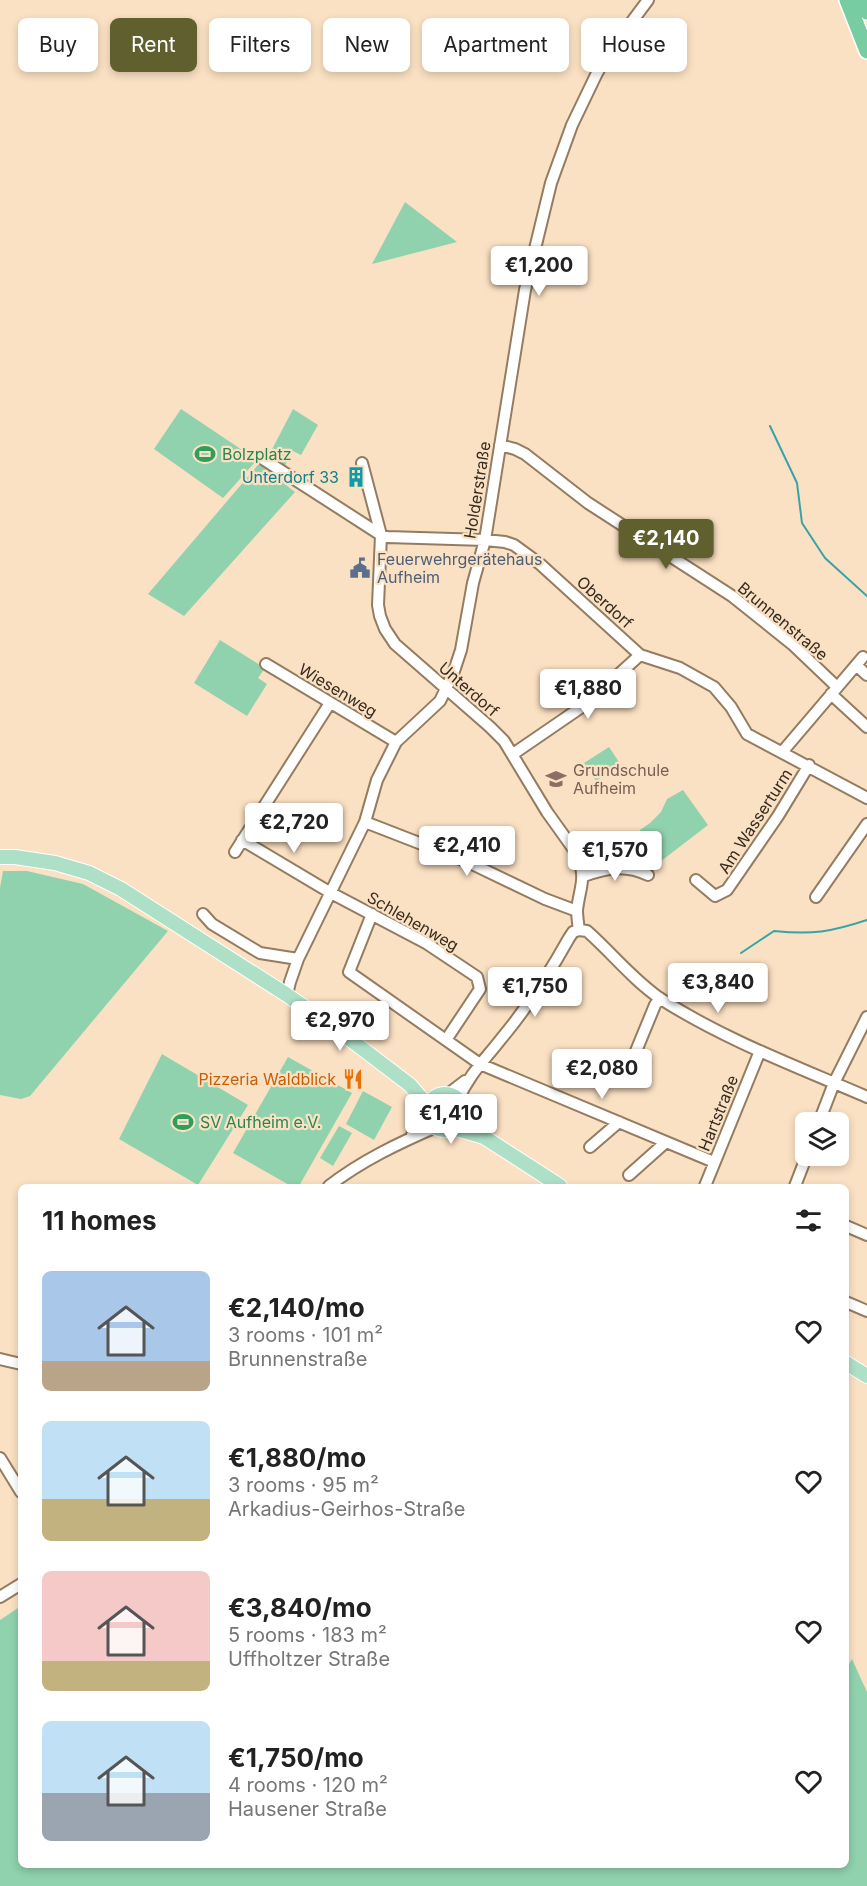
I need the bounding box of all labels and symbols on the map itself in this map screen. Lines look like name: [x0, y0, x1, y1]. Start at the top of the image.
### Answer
pin: €1,200: [490, 246, 588, 297]
street label: Holderstraße: [459, 440, 495, 540]
sports icon: Bolzplatz: [193, 442, 217, 466]
place label: Bolzplatz: [222, 444, 292, 464]
building icon: Unterdorf 33: [344, 465, 368, 489]
place label: Unterdorf 33: [242, 467, 339, 487]
pin: €2,140: [617, 519, 715, 570]
place label: Feuerwehrgerätehaus Aufheim: [377, 549, 542, 587]
public building icon: Feuerwehrgerätehaus Aufheim: [348, 556, 372, 580]
street label: Oberdorf: [573, 572, 637, 632]
street label: Brunnenstraße: [734, 577, 832, 665]
street label: Unterdorf: [435, 657, 503, 721]
street label: Wiesenweg: [295, 659, 381, 721]
pin: €1,880: [539, 669, 637, 720]
place label: Grundschule Aufheim: [573, 760, 669, 798]
street label: Am Wasserturm: [714, 765, 796, 877]
school or university icon: Grundschule Aufheim: [544, 767, 568, 791]
pin: €2,720: [245, 803, 343, 854]
pin: €2,410: [418, 826, 516, 877]
pin: €1,570: [566, 831, 664, 882]
street label: Schlehenweg: [364, 887, 462, 955]
pin: €3,840: [669, 963, 767, 1014]
pin: €1,750: [486, 967, 584, 1018]
pin: €2,970: [291, 1001, 389, 1052]
pin: €2,080: [553, 1049, 651, 1100]
restaurant icon: Pizzeria Waldblick: [341, 1067, 365, 1091]
place label: Pizzeria Waldblick: [198, 1069, 336, 1089]
street label: Hartstraße: [694, 1072, 742, 1154]
pin: €1,410: [402, 1094, 500, 1145]
sports icon: SV Aufheim e.V.: [171, 1110, 195, 1134]
place label: SV Aufheim e.V.: [200, 1112, 321, 1132]

